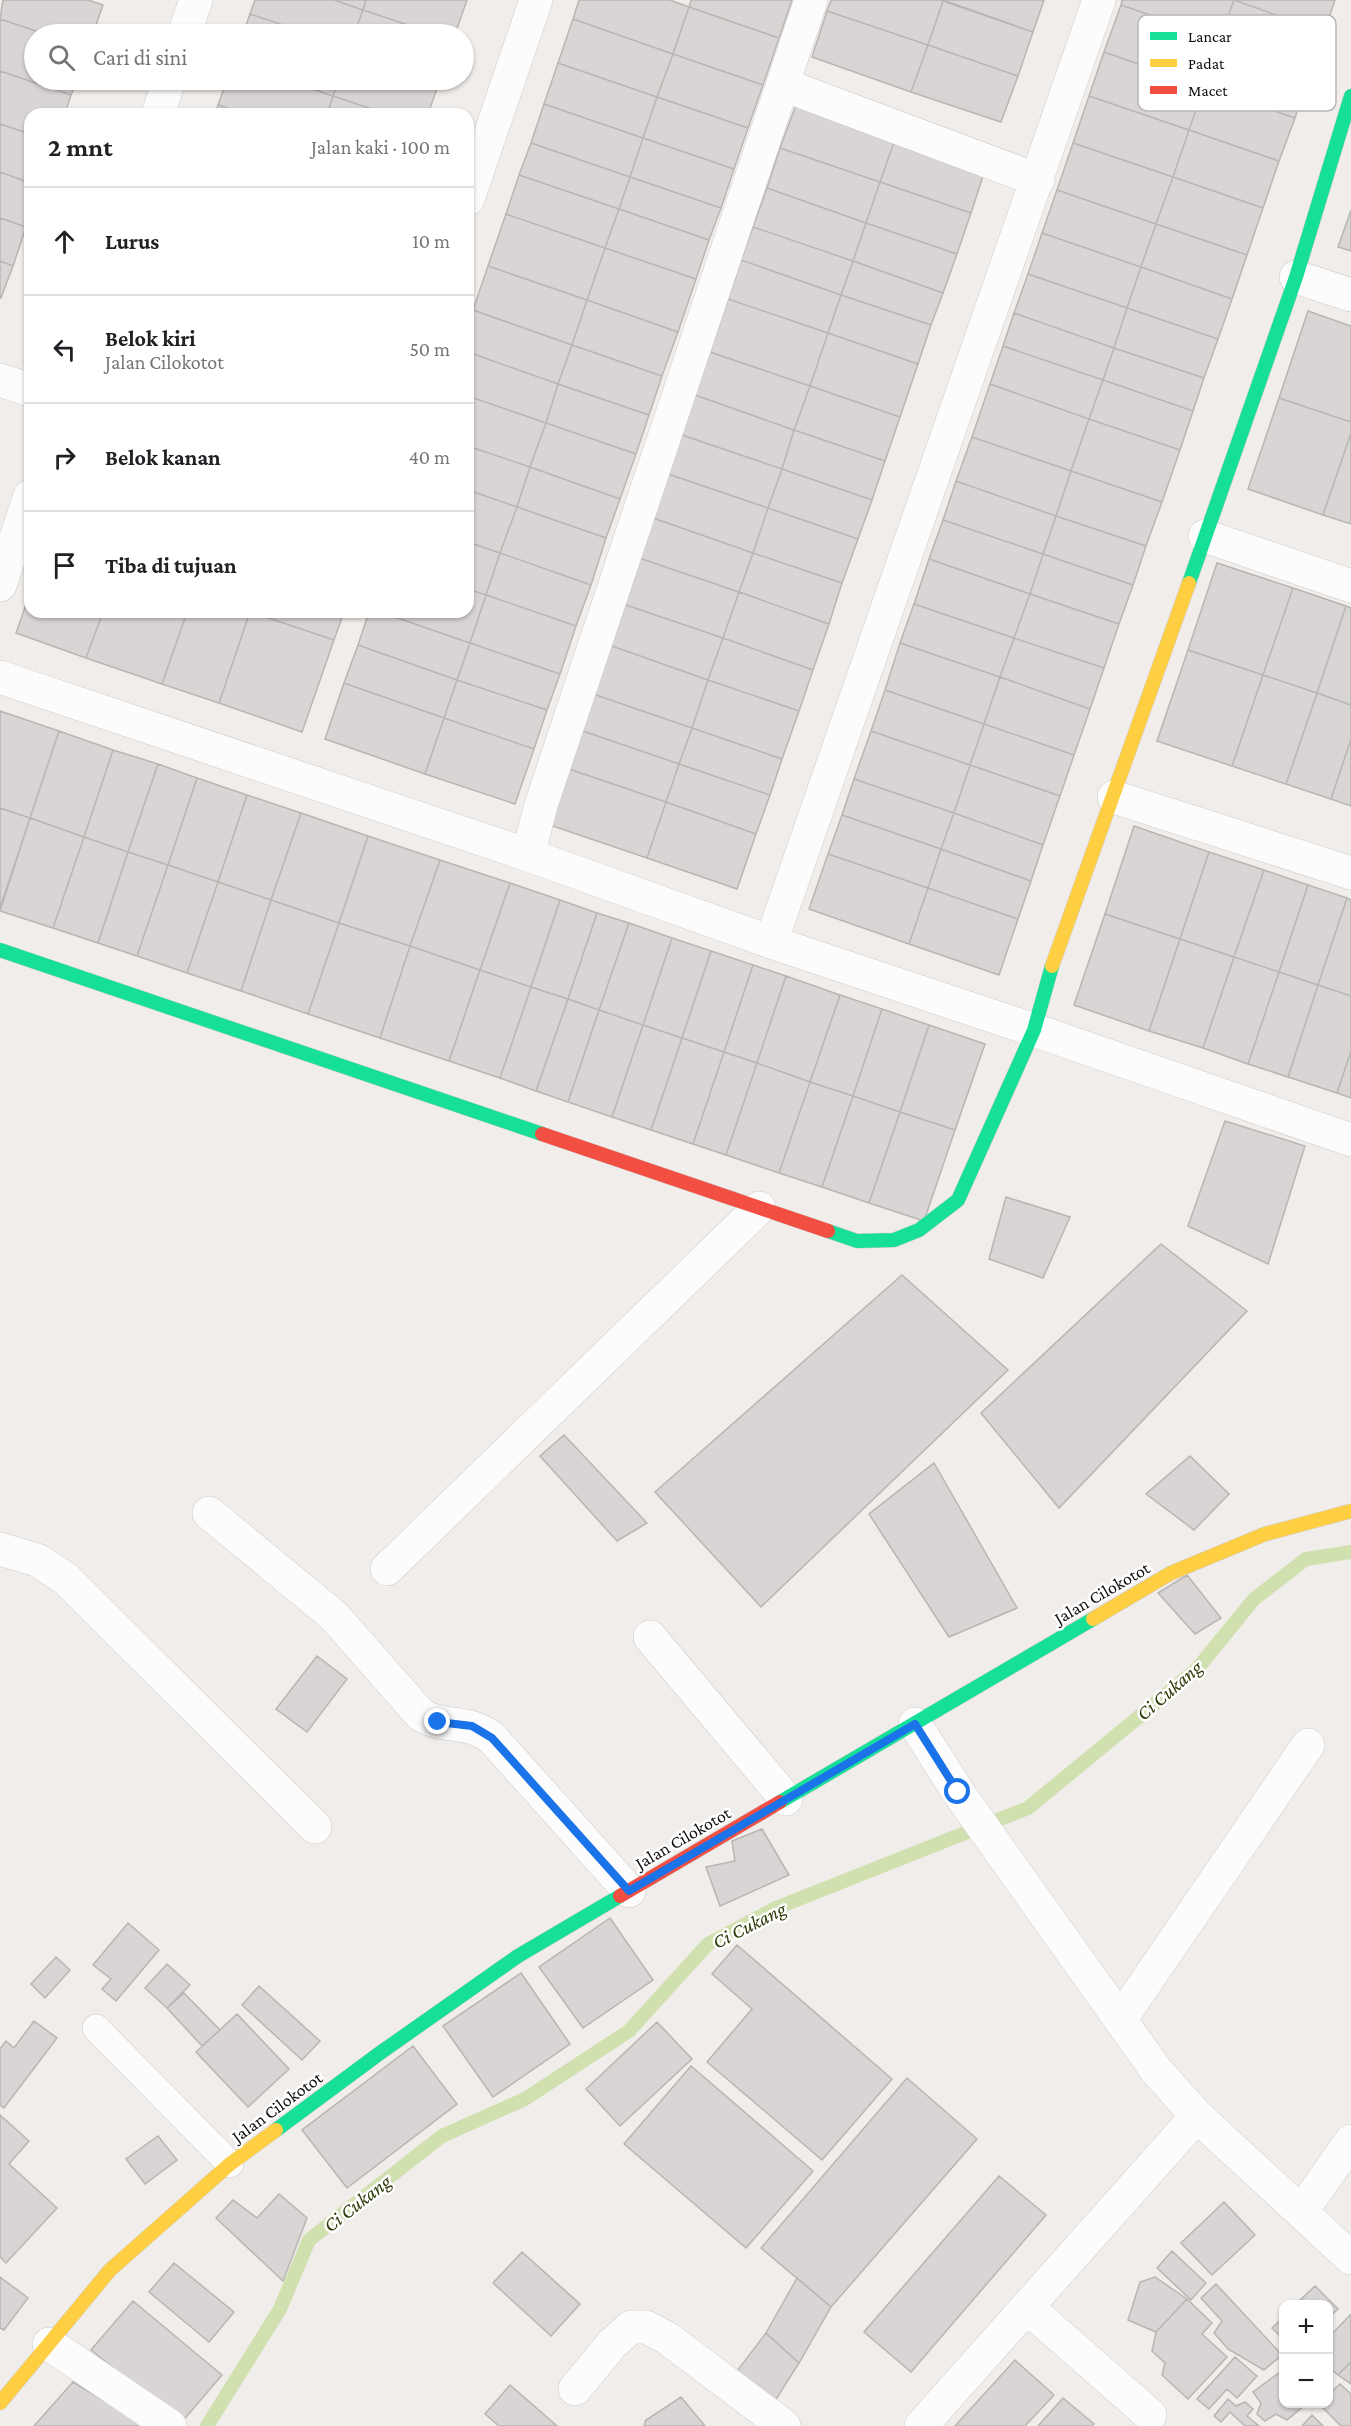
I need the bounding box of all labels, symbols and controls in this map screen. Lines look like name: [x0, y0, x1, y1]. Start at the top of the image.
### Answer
legend: [1138, 15, 1336, 111]
search box: [24, 24, 474, 90]
text: Lancar: [1188, 28, 1232, 45]
icon: search: [45, 41, 78, 74]
text: Cari di sini: [93, 45, 187, 70]
text: Padat: [1188, 55, 1225, 72]
text: Macet: [1188, 82, 1228, 99]
text: 2 mnt: [48, 133, 113, 162]
text: Jalan kaki · 100 m: [311, 136, 450, 158]
icon: ahead: [48, 225, 81, 258]
text: Lurus: [105, 229, 159, 254]
text: 10 m: [412, 230, 450, 252]
text: Belok kiri: [105, 326, 196, 351]
icon: left: [48, 333, 81, 366]
text: 50 m: [409, 338, 450, 360]
text: Jalan Cilokotot: [105, 351, 224, 373]
icon: right: [48, 441, 81, 474]
text: Belok kanan: [105, 445, 221, 470]
text: 40 m: [409, 446, 450, 468]
icon: arrive: [48, 549, 81, 582]
text: Tiba di tujuan: [105, 553, 237, 578]
street label: Jalan Cilokotot: [1049, 1557, 1154, 1629]
water label: Ci Cukang: [1132, 1655, 1208, 1725]
route end: [424, 1708, 450, 1734]
route start: [944, 1778, 970, 1804]
street label: Jalan Cilokotot: [630, 1802, 735, 1874]
water label: Ci Cukang: [709, 1897, 791, 1954]
street label: Jalan Cilokotot: [226, 2067, 327, 2148]
water label: Ci Cukang: [319, 2169, 397, 2237]
map controls: [1279, 2300, 1333, 2408]
button: +: [1279, 2300, 1333, 2354]
button: −: [1279, 2354, 1333, 2408]

